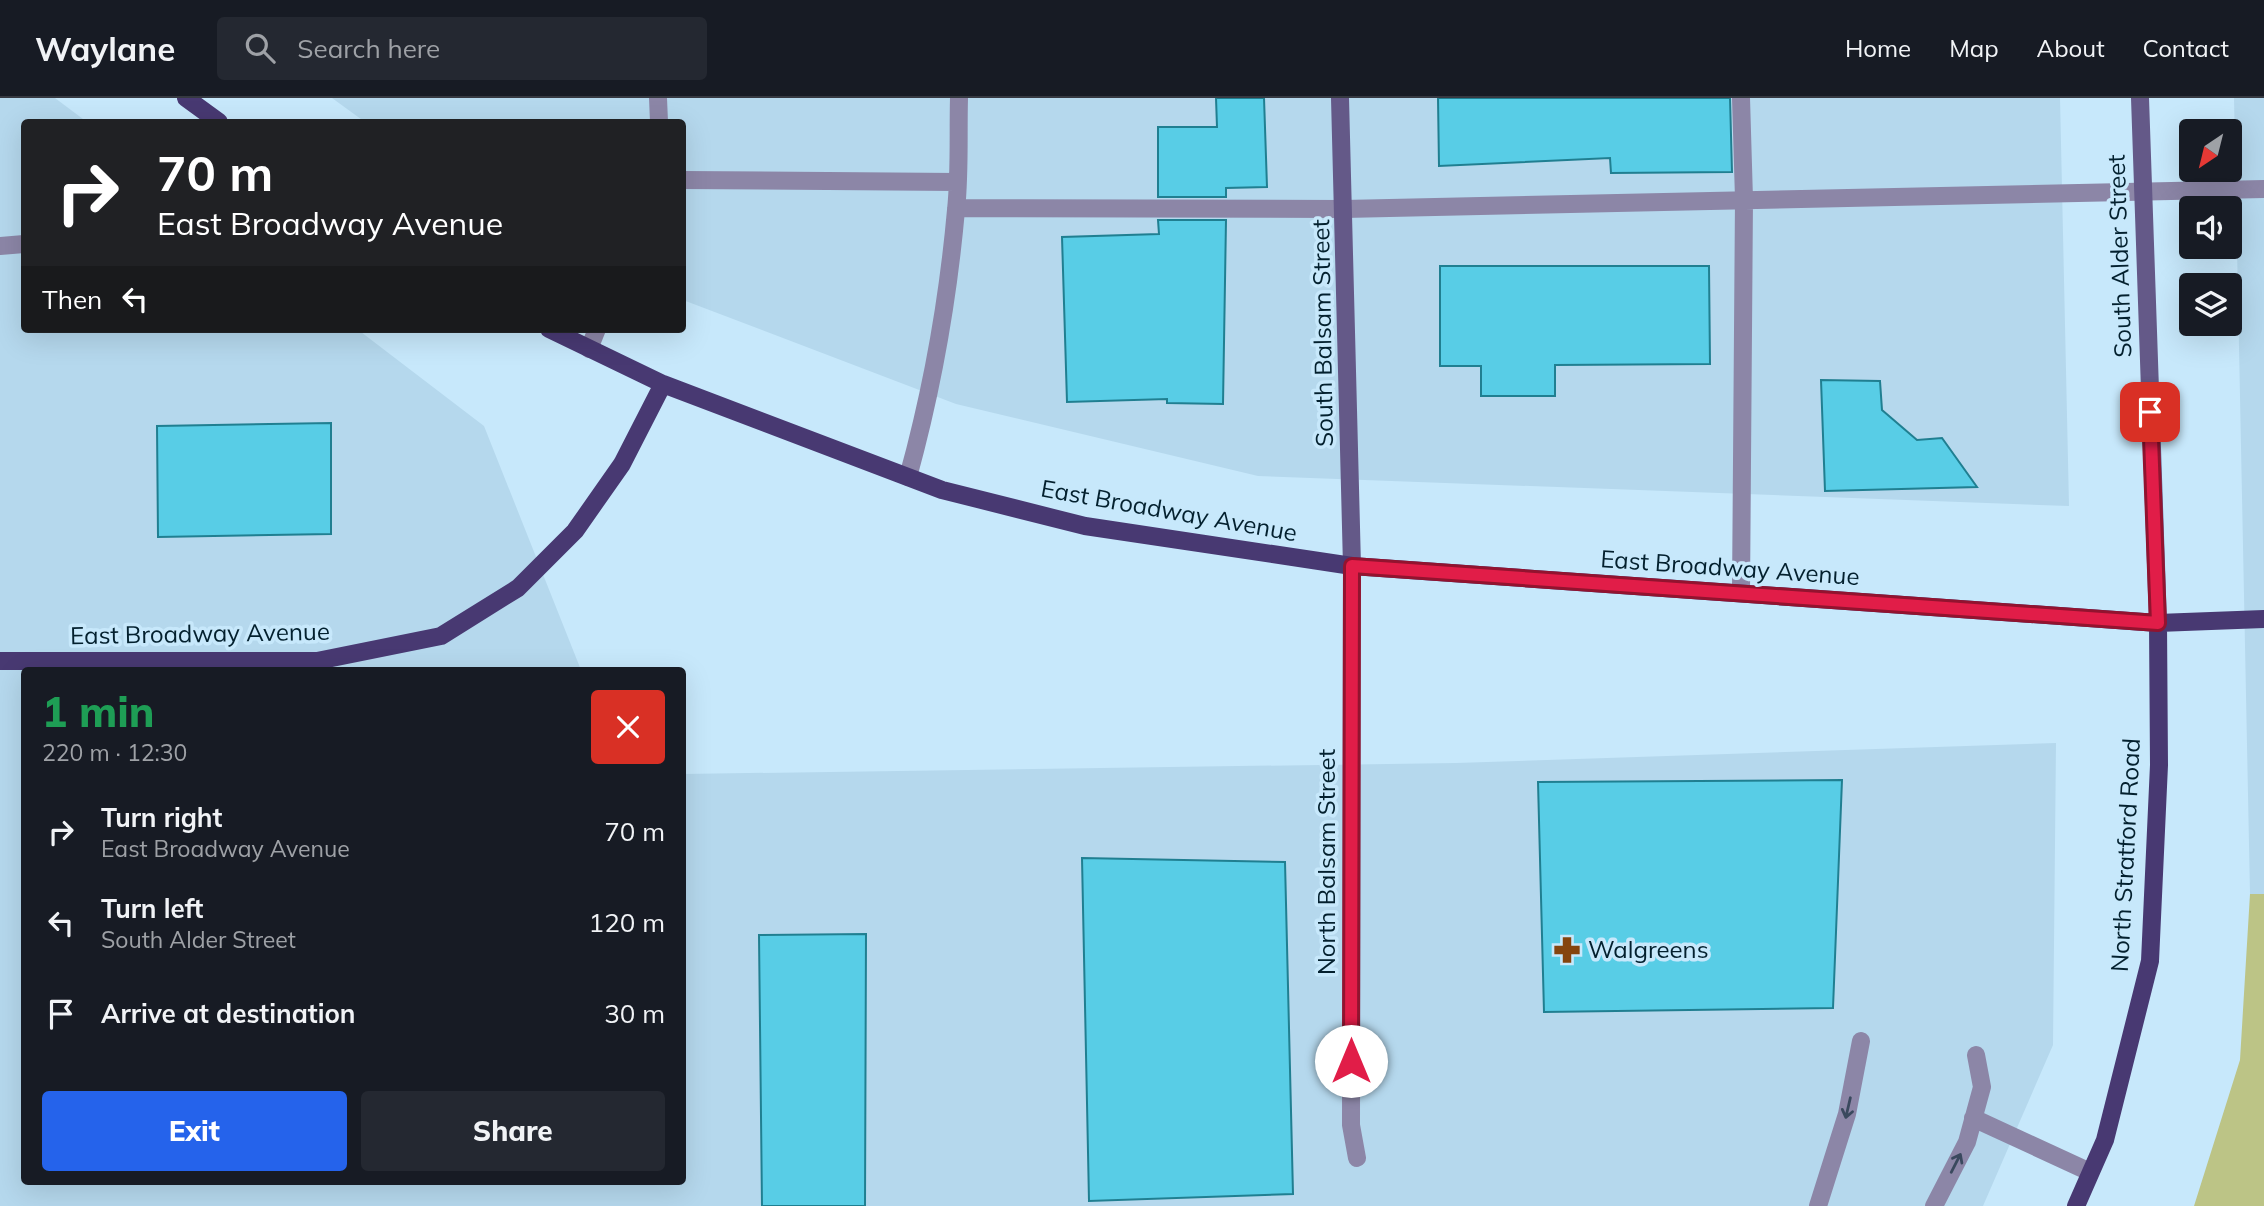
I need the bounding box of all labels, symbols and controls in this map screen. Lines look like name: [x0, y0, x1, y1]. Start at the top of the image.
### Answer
search box: [217, 17, 707, 80]
text: Waylane: [35, 28, 175, 69]
icon: search: [241, 29, 279, 67]
text: Search here: [297, 32, 440, 65]
text: Home: [1845, 33, 1911, 63]
text: Map: [1949, 33, 1999, 63]
text: About: [2037, 33, 2105, 63]
text: Contact: [2143, 33, 2229, 63]
north arrow: [2179, 119, 2242, 182]
map controls: [2179, 119, 2242, 336]
text: 70 m: [157, 142, 273, 203]
icon: right: [42, 147, 133, 238]
street label: South Alder Street: [2100, 154, 2138, 358]
button: sound: [2179, 196, 2242, 259]
text: East Broadway Avenue: [157, 203, 503, 243]
street label: South Balsam Street: [1305, 219, 1339, 447]
button: layers: [2179, 273, 2242, 336]
icon: left: [116, 280, 154, 318]
text: Then: [42, 283, 102, 316]
pin: [2120, 382, 2180, 442]
icon: arrive: [2131, 393, 2169, 431]
street label: East Broadway Avenue: [1039, 473, 1300, 547]
street label: East Broadway Avenue: [1600, 543, 1861, 591]
street label: East Broadway Avenue: [70, 616, 330, 650]
text: 1 min: [42, 685, 155, 738]
button: close: [591, 690, 665, 764]
street label: North Stratford Road: [2104, 737, 2146, 973]
text: 220 m · 12:30: [42, 738, 187, 767]
street label: North Balsam Street: [1311, 749, 1341, 975]
text: Turn right: [101, 801, 222, 834]
icon: right: [42, 813, 80, 851]
text: 70 m: [604, 815, 665, 848]
text: East Broadway Avenue: [101, 834, 350, 863]
text: Turn left: [101, 892, 203, 925]
icon: left: [42, 904, 80, 942]
text: 120 m: [589, 906, 665, 939]
text: South Alder Street: [101, 925, 296, 954]
place label: Walgreens: [1588, 934, 1709, 964]
pharmacy icon: Walgreens: [1552, 935, 1582, 965]
icon: arrive: [42, 995, 80, 1033]
text: Arrive at destination: [101, 997, 356, 1030]
text: 30 m: [604, 997, 665, 1030]
position arrow: [1314, 1024, 1388, 1098]
button: Exit: [42, 1091, 347, 1171]
button: Share: [361, 1091, 665, 1171]
one-way arrow: [1840, 1096, 1854, 1119]
one-way arrow: [1949, 1153, 1963, 1174]

